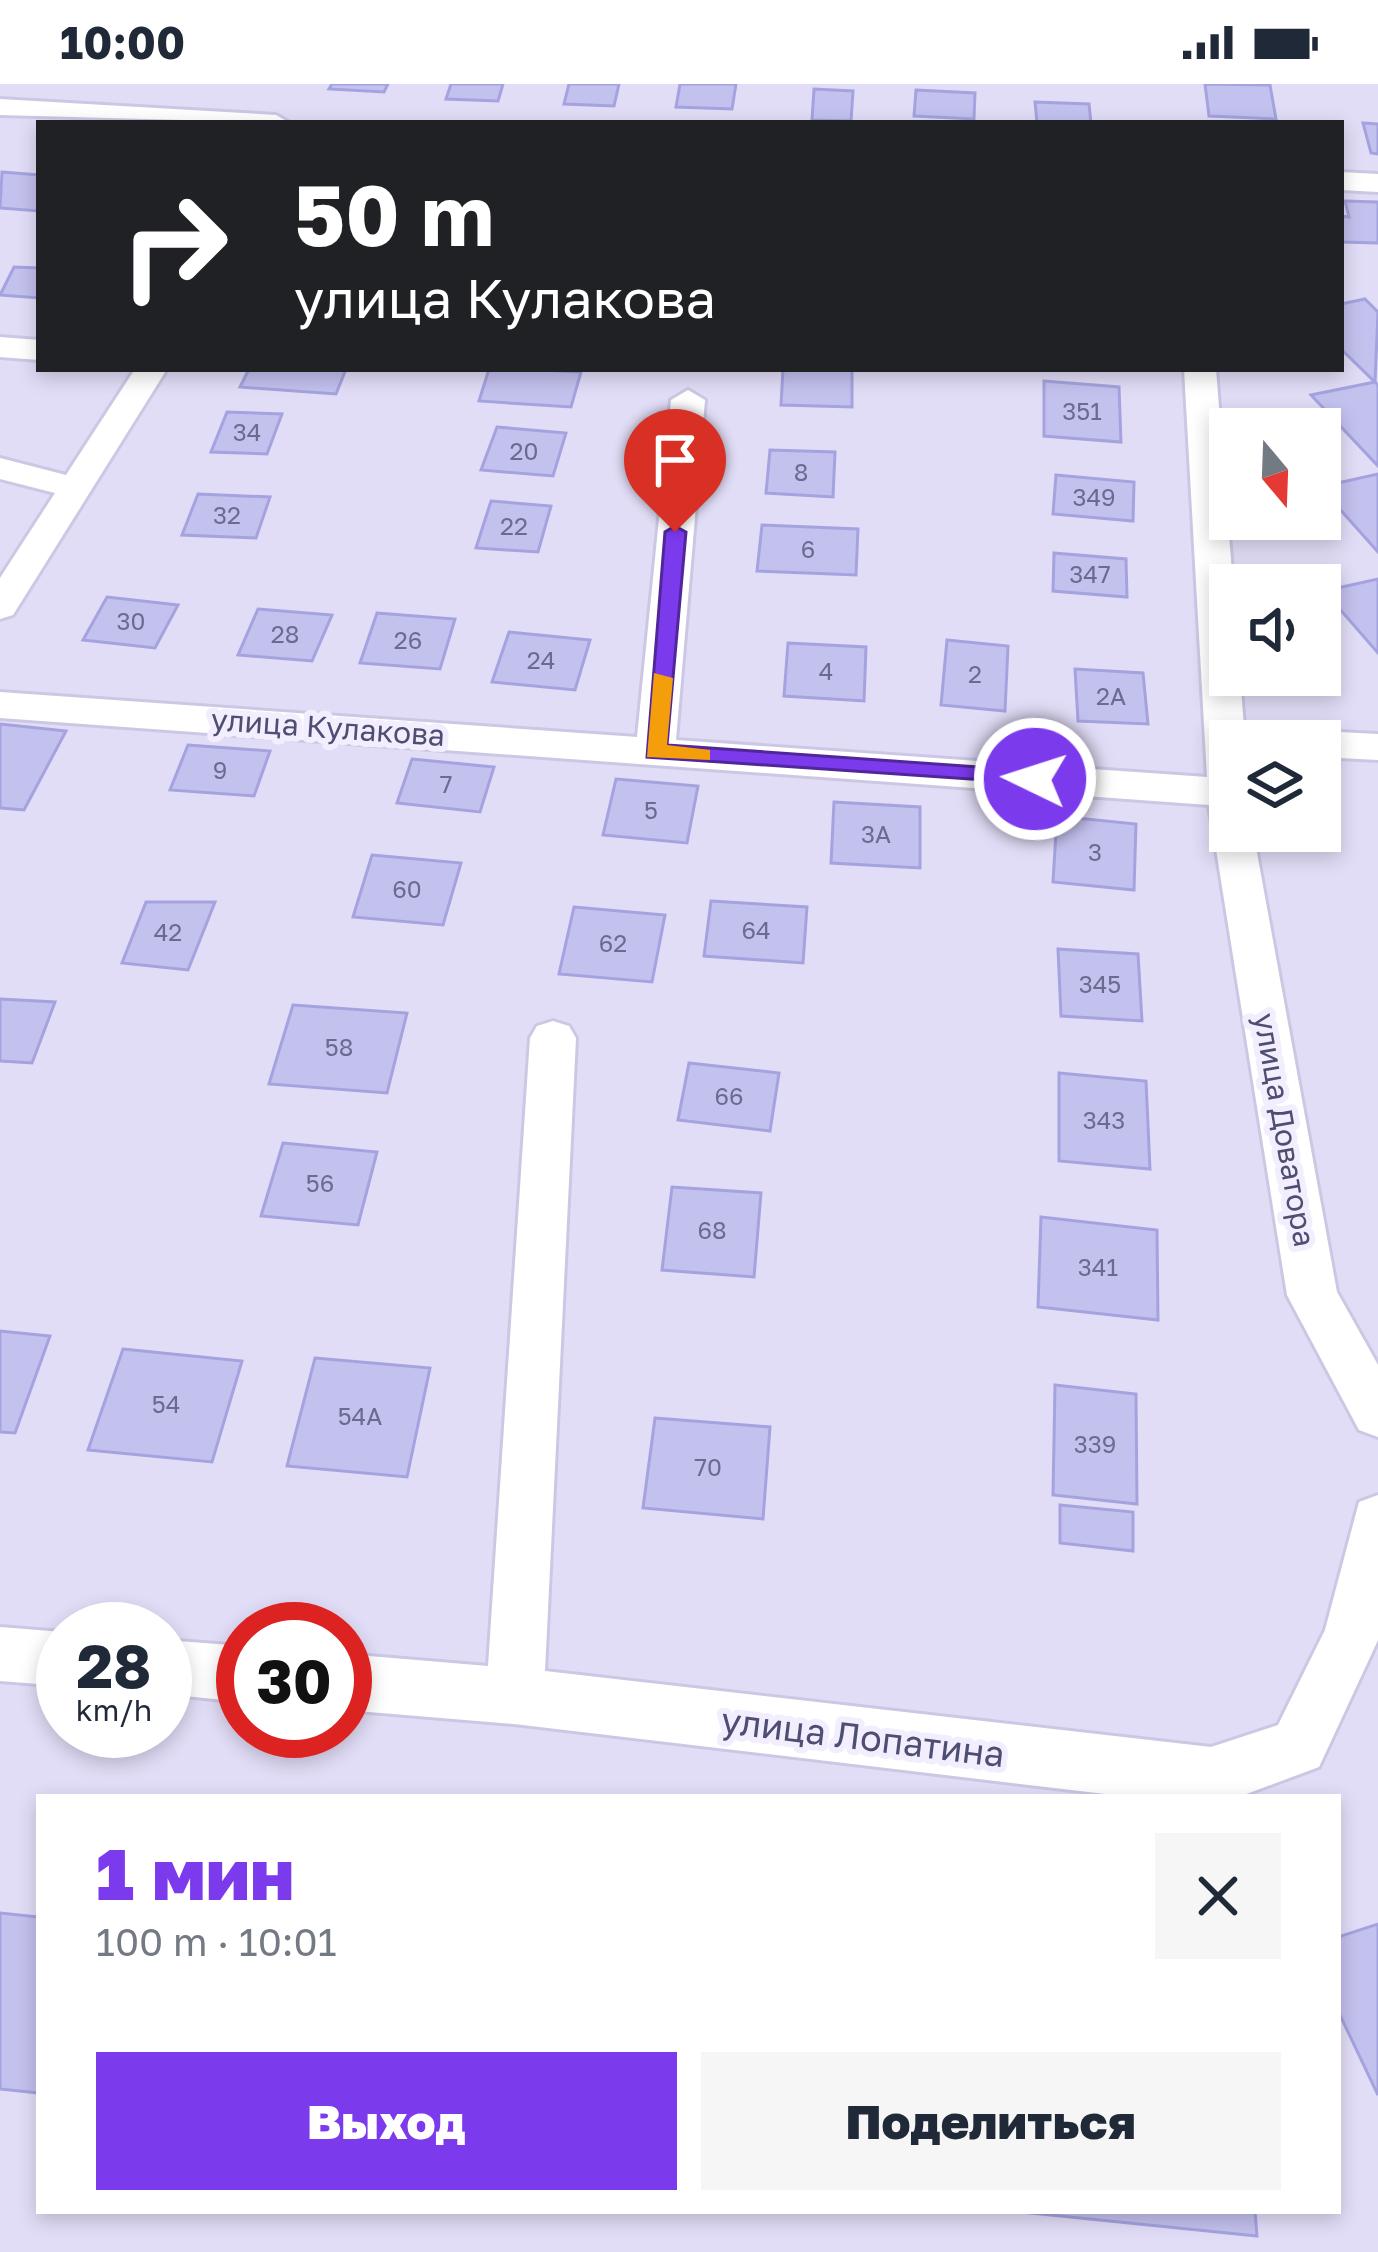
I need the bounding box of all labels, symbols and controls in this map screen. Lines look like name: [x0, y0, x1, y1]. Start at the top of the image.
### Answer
text: 10:00: [60, 15, 185, 69]
text: 50 m: [294, 164, 494, 264]
icon: right: [96, 168, 252, 324]
text: улица Кулакова: [294, 265, 716, 330]
house number: 351: [1062, 396, 1102, 425]
north arrow: [1209, 408, 1341, 540]
map controls: [1209, 408, 1341, 852]
pin: [624, 409, 726, 532]
house number: 34: [233, 417, 261, 446]
icon: arrive: [642, 427, 708, 493]
house number: 20: [510, 436, 538, 465]
house number: 8: [794, 457, 808, 486]
house number: 349: [1072, 482, 1116, 511]
house number: 32: [213, 500, 241, 529]
house number: 22: [500, 511, 528, 540]
house number: 6: [801, 534, 815, 563]
house number: 347: [1069, 559, 1111, 588]
button: sound: [1209, 564, 1341, 696]
house number: 30: [117, 606, 145, 635]
house number: 28: [271, 619, 299, 648]
house number: 26: [394, 625, 422, 654]
house number: 24: [527, 645, 555, 674]
house number: 4: [819, 656, 833, 685]
house number: 2: [968, 659, 982, 688]
house number: 2А: [1096, 681, 1126, 710]
street label: улица Кулакова: [210, 701, 446, 753]
position arrow: [972, 716, 1098, 842]
button: layers: [1209, 720, 1341, 852]
house number: 9: [213, 755, 227, 784]
house number: 7: [440, 769, 452, 798]
house number: 5: [644, 795, 658, 824]
house number: 3А: [861, 819, 891, 848]
house number: 3: [1088, 837, 1102, 866]
house number: 60: [392, 874, 422, 903]
house number: 64: [741, 915, 771, 944]
house number: 42: [154, 917, 182, 946]
house number: 62: [599, 928, 627, 957]
house number: 345: [1079, 969, 1121, 998]
street label: улица Доватора: [1247, 1010, 1323, 1249]
house number: 58: [325, 1032, 353, 1061]
house number: 66: [714, 1081, 744, 1110]
house number: 343: [1083, 1105, 1125, 1134]
house number: 56: [306, 1168, 334, 1197]
house number: 68: [697, 1215, 727, 1244]
house number: 341: [1078, 1252, 1118, 1281]
house number: 54: [152, 1389, 180, 1418]
house number: 54А: [338, 1401, 382, 1430]
house number: 339: [1074, 1429, 1116, 1458]
house number: 70: [694, 1452, 722, 1481]
speed limit sign: 30: [216, 1602, 372, 1758]
text: 28: [76, 1629, 151, 1701]
text: km/h: [76, 1692, 152, 1728]
street label: улица Лопатина: [719, 1698, 1007, 1775]
text: 1 мин: [96, 1829, 294, 1916]
button: close: [1155, 1833, 1281, 1959]
text: 100 m · 10:01: [96, 1918, 337, 1965]
button: Выход: [96, 2052, 677, 2190]
button: Поделиться: [701, 2052, 1281, 2190]

